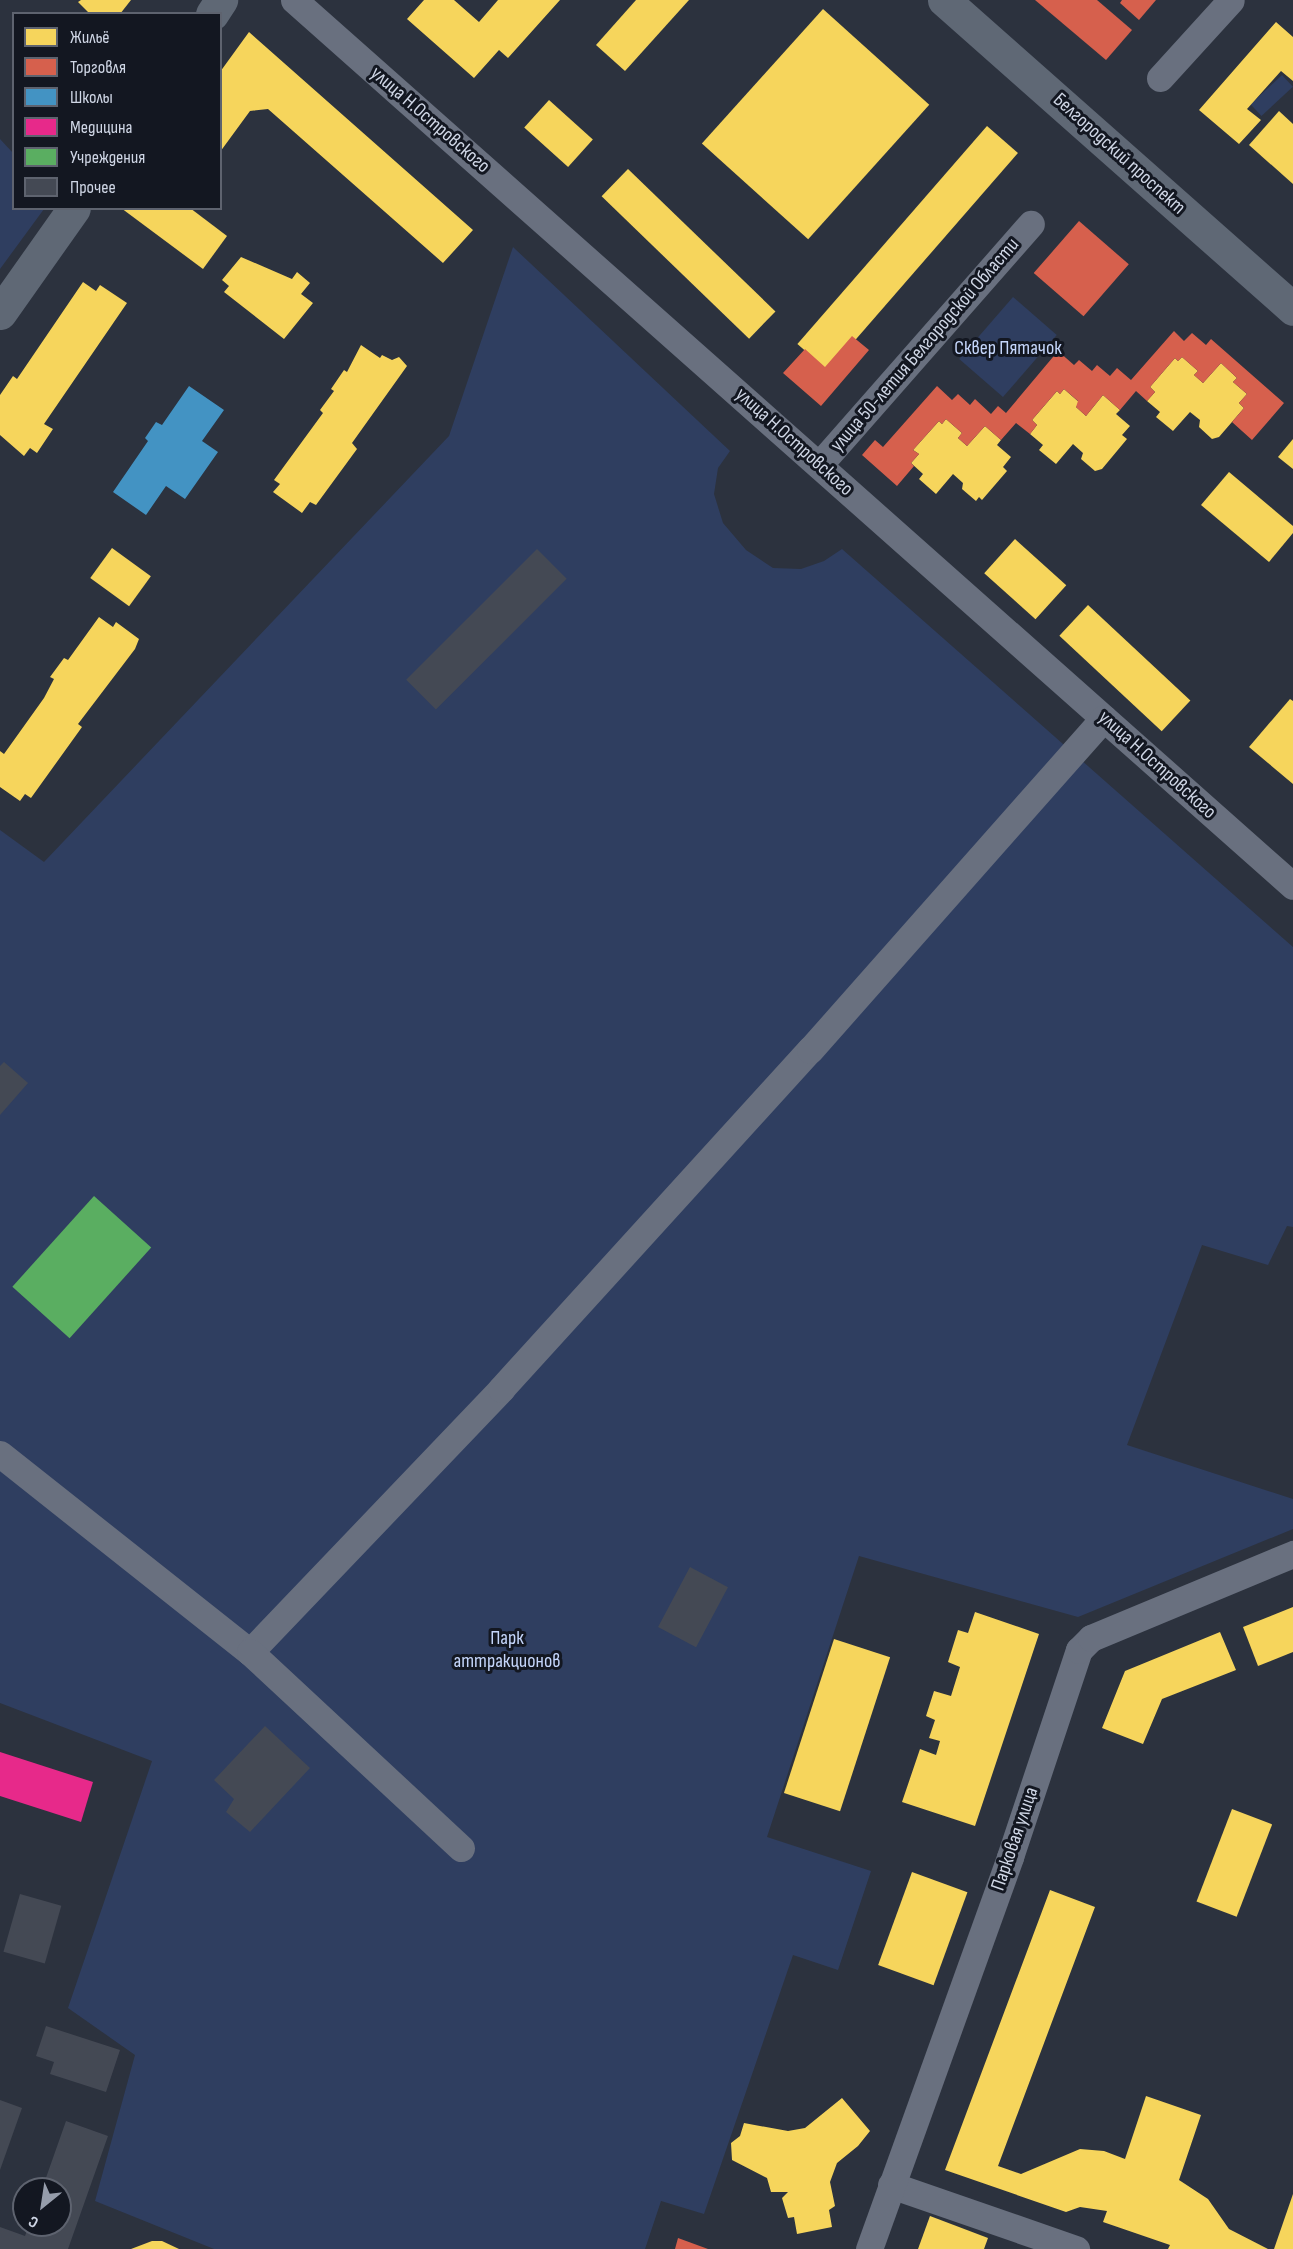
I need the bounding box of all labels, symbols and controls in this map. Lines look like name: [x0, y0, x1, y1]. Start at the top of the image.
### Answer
legend: [12, 12, 222, 210]
text: Жильё: [70, 27, 110, 48]
text: Торговля: [70, 57, 126, 78]
street label: улица Н.Островского: [365, 62, 495, 178]
text: Школы: [70, 87, 113, 108]
street label: Белгородский проспект: [1048, 88, 1190, 220]
text: Медицина: [70, 117, 133, 138]
text: Учреждения: [70, 147, 145, 168]
text: Прочее: [70, 177, 116, 198]
street label: улица 50-летия Белгородской Области: [826, 233, 1024, 457]
park label: Сквер Пятачок: [954, 336, 1062, 360]
street label: улица Н.Островского: [730, 383, 858, 501]
street label: улица Н.Островского: [1093, 706, 1221, 824]
park label: Парк аттракционов: [454, 1626, 560, 1673]
street label: Парковая улица: [986, 1784, 1044, 1894]
north arrow: [12, 2177, 72, 2237]
text: С: [25, 2211, 42, 2232]

